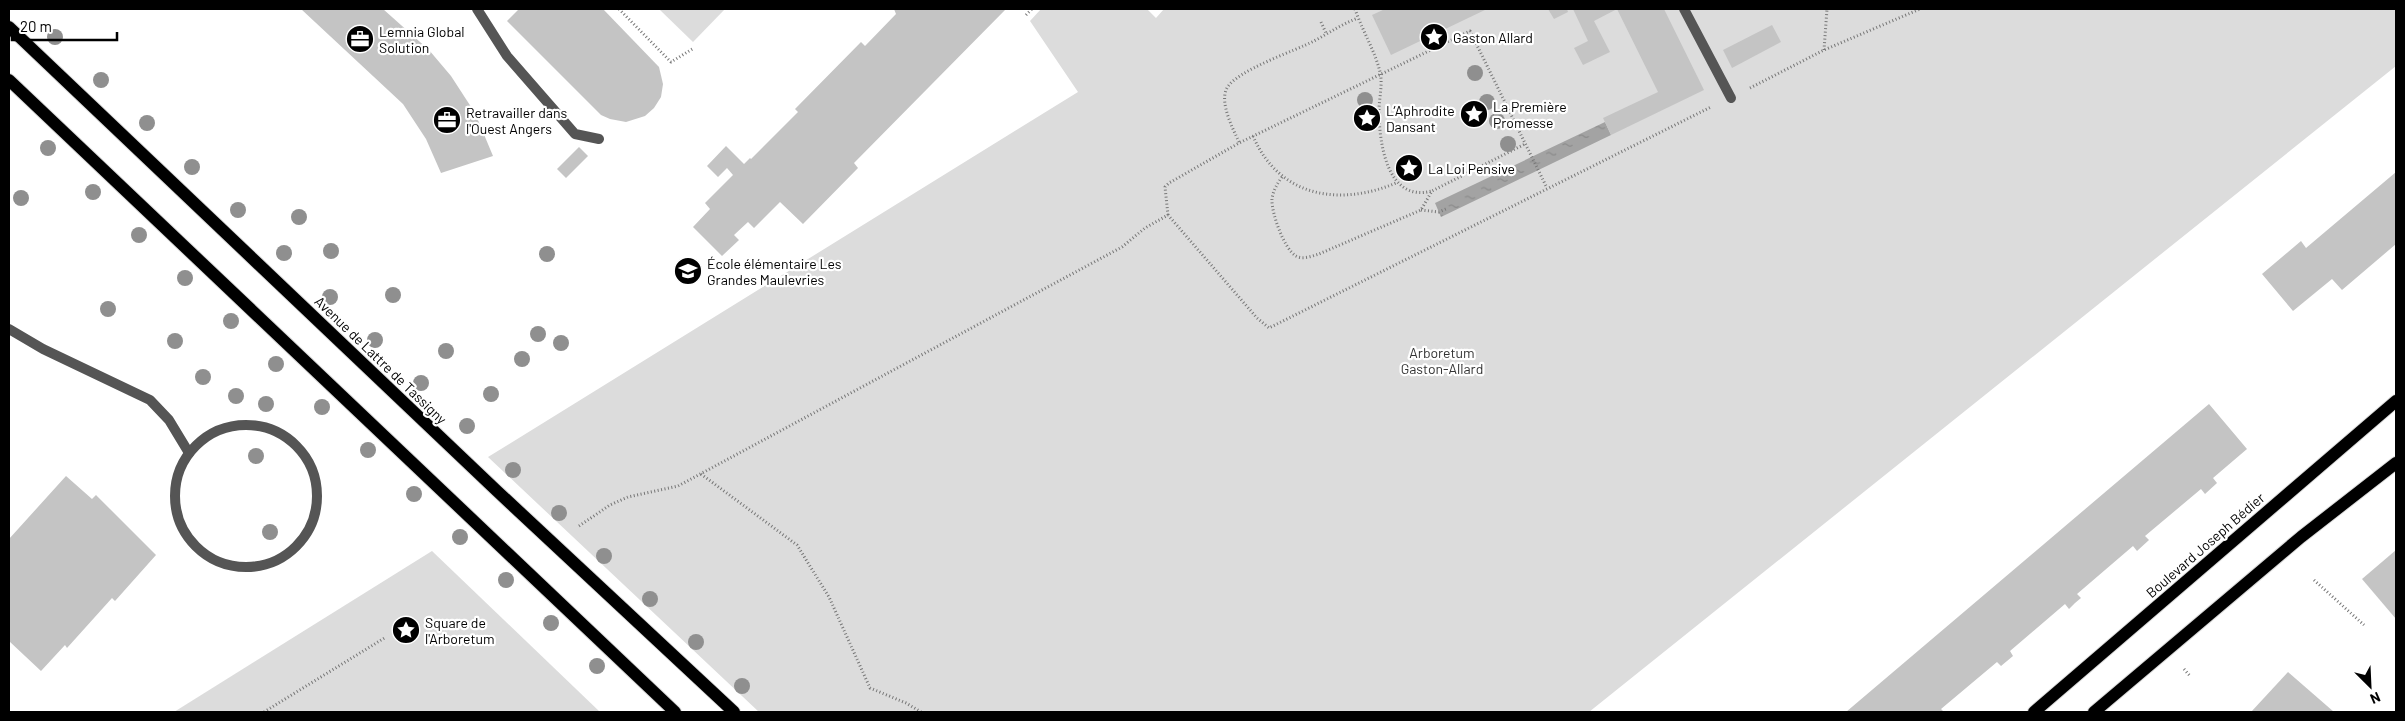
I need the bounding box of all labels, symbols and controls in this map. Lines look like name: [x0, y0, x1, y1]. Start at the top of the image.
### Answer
scale bar: [12, 10, 118, 42]
text: 20 m: [20, 17, 52, 35]
place icon: Gaston Allard: [1419, 22, 1449, 52]
place label: Lemnia Global Solution: [379, 23, 465, 56]
office icon: Lemnia Global Solution: [345, 24, 375, 54]
place label: Gaston Allard: [1453, 29, 1533, 46]
place label: La Première Promesse: [1493, 98, 1567, 131]
place icon: La Première Promesse: [1459, 99, 1489, 129]
place label: L’Aphrodite Dansant: [1386, 102, 1455, 135]
place icon: L’Aphrodite Dansant: [1352, 103, 1382, 133]
place label: Retravailler dans l'Ouest Angers: [466, 104, 567, 137]
office icon: Retravailler dans l'Ouest Angers: [432, 105, 462, 135]
place icon: La Loi Pensive: [1394, 153, 1424, 183]
place label: La Loi Pensive: [1428, 160, 1515, 177]
place label: École élémentaire Les Grandes Maulevries: [707, 255, 842, 288]
school or university icon: École élémentaire Les Grandes Maulevries: [673, 256, 703, 286]
street label: Avenue de Lattre de Tassigny: [312, 292, 451, 428]
park label: Arboretum Gaston-Allard: [1401, 344, 1483, 377]
street label: Boulevard Joseph Bédier: [2142, 489, 2268, 601]
place label: Square de l'Arboretum: [425, 614, 495, 647]
place icon: Square de l'Arboretum: [391, 615, 421, 645]
north arrow: [2345, 661, 2395, 711]
text: N: [2368, 689, 2383, 708]

